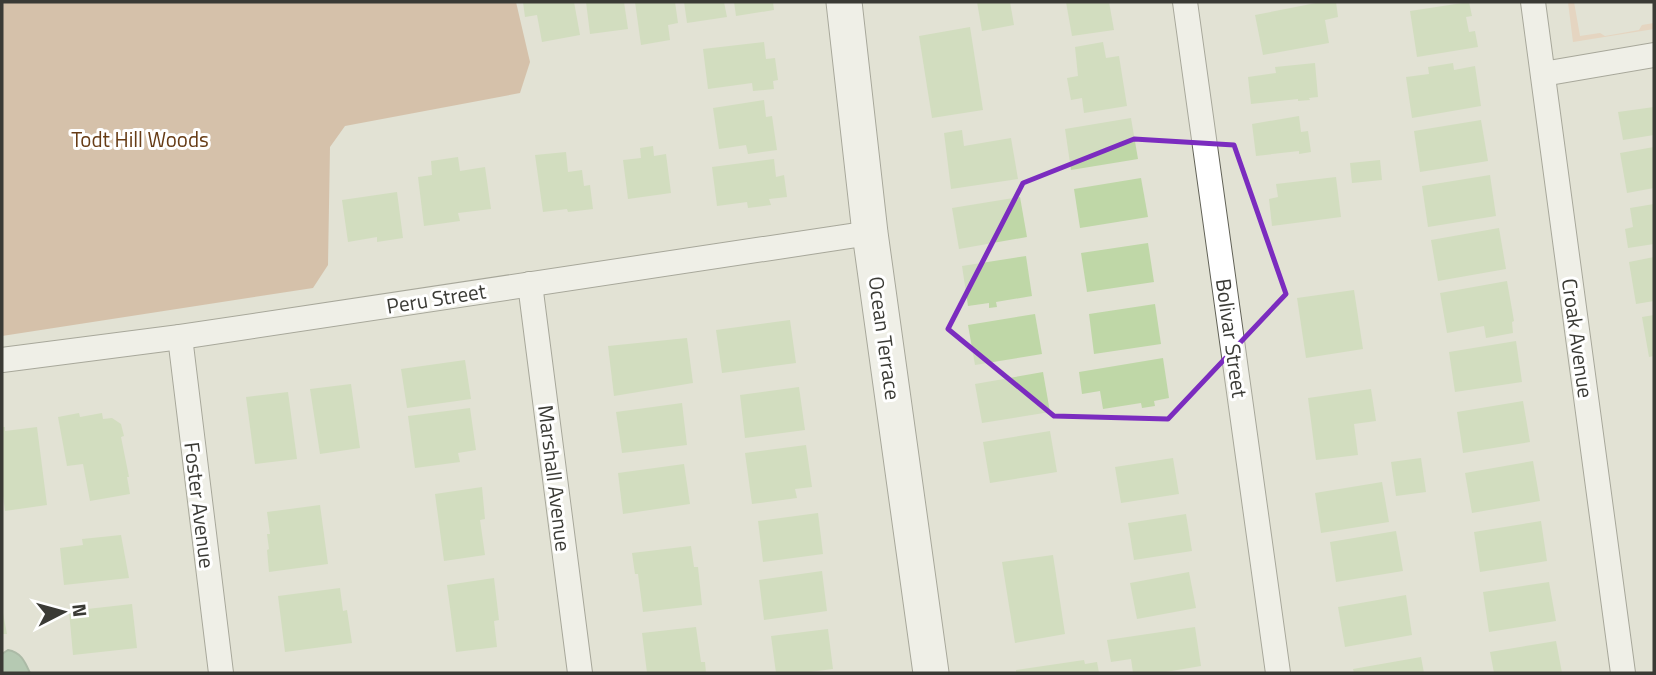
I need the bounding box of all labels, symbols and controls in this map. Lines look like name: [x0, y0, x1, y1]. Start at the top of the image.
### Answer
park label: Todt Hill Woods: [71, 123, 209, 155]
street label: Peru Street: [384, 274, 489, 322]
street label: Ocean Terrace: [861, 274, 909, 402]
street label: Bolivar Street: [1208, 276, 1256, 400]
street label: Croak Avenue: [1554, 276, 1602, 400]
street label: Marshall Avenue: [530, 403, 580, 553]
street label: Foster Avenue: [176, 440, 224, 570]
north arrow: [28, 577, 98, 647]
text: N: [65, 602, 96, 618]

